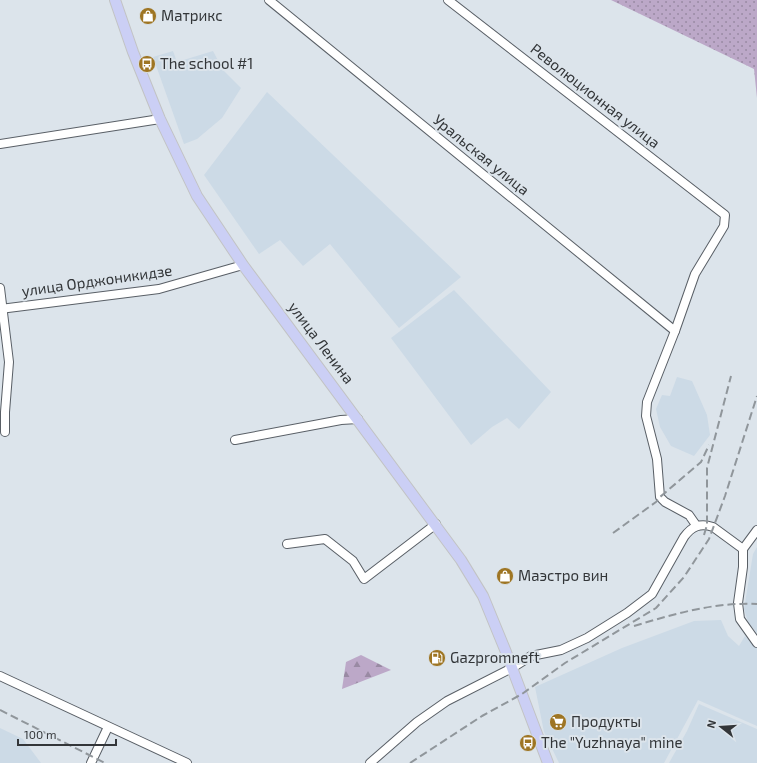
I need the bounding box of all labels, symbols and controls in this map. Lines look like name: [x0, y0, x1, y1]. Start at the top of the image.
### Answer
shop icon: Матрикс: [138, 6, 158, 26]
place label: Матрикс: [161, 6, 223, 24]
street label: Революционная улица: [527, 39, 664, 152]
bus stop icon: The school #1: [137, 54, 157, 74]
place label: The school #1: [160, 54, 253, 72]
street label: Уральская улица: [429, 110, 533, 199]
street label: улица Орджоникидзе: [20, 261, 173, 300]
street label: улица Ленина: [284, 298, 358, 387]
shop icon: Маэстро вин: [495, 566, 515, 586]
place label: Маэстро вин: [518, 566, 608, 584]
fuel station icon: Gazpromneft: [427, 648, 447, 668]
place label: Gazpromneft: [450, 648, 540, 666]
north arrow: [701, 707, 741, 747]
supermarket icon: Продукты: [548, 712, 568, 732]
place label: Продукты: [571, 712, 641, 731]
text: N: [704, 718, 718, 730]
scale bar: [18, 721, 116, 747]
text: 100 m: [24, 727, 56, 741]
bus stop icon: The "Yuzhnaya" mine: [518, 733, 538, 753]
place label: The "Yuzhnaya" mine: [541, 733, 683, 751]

